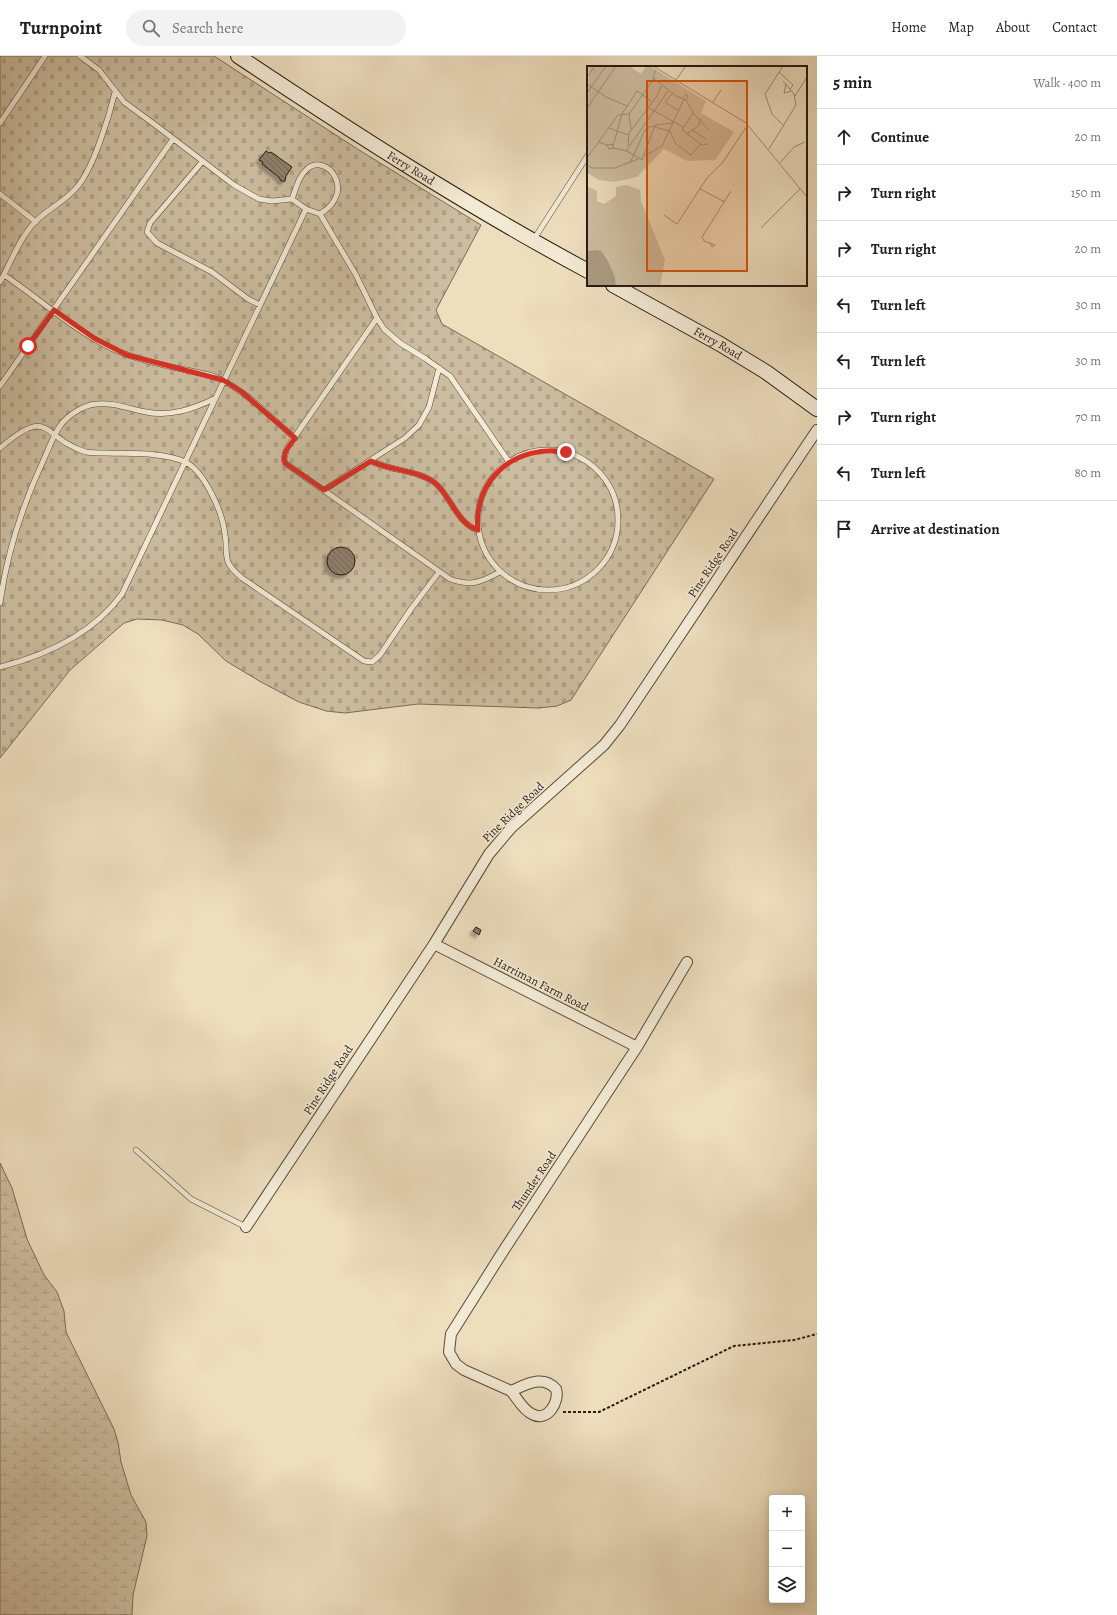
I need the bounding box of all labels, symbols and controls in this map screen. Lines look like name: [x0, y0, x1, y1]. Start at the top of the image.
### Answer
search box: [126, 10, 406, 46]
text: Turnpoint: [20, 15, 102, 41]
icon: search: [140, 17, 162, 39]
text: Search here: [172, 18, 243, 38]
text: Home: [891, 18, 926, 37]
text: Map: [948, 18, 974, 37]
text: About: [996, 18, 1030, 37]
text: Contact: [1052, 18, 1097, 37]
inset map: [587, 66, 807, 286]
text: 5 min: [833, 71, 872, 94]
text: Walk · 400 m: [1033, 74, 1101, 91]
icon: ahead: [833, 126, 855, 148]
text: Continue: [871, 127, 929, 147]
text: 20 m: [1075, 128, 1101, 145]
street label: Ferry Road: [384, 147, 438, 189]
icon: right: [833, 182, 855, 204]
text: Turn right: [871, 183, 936, 203]
text: 150 m: [1071, 184, 1101, 201]
icon: right: [833, 238, 855, 260]
text: Turn right: [871, 239, 936, 259]
text: 20 m: [1075, 240, 1101, 257]
icon: left: [833, 294, 855, 316]
text: Turn left: [871, 295, 926, 315]
text: 30 m: [1075, 296, 1101, 313]
street label: Ferry Road: [691, 323, 745, 364]
route start: [19, 337, 37, 355]
icon: left: [833, 350, 855, 372]
text: Turn left: [871, 351, 926, 371]
text: 30 m: [1075, 352, 1101, 369]
icon: right: [833, 406, 855, 428]
text: Turn right: [871, 407, 936, 427]
text: 70 m: [1075, 408, 1101, 425]
route end: [557, 443, 575, 461]
icon: left: [833, 462, 855, 484]
text: Turn left: [871, 463, 926, 483]
text: 80 m: [1074, 464, 1101, 481]
icon: arrive: [833, 518, 855, 540]
text: Arrive at destination: [871, 519, 1000, 539]
street label: Pine Ridge Road: [684, 525, 742, 601]
street label: Pine Ridge Road: [479, 778, 548, 846]
street label: Harriman Farm Road: [491, 953, 592, 1015]
street label: Pine Ridge Road: [300, 1042, 357, 1118]
street label: Thunder Road: [508, 1148, 560, 1214]
map controls: [769, 1495, 805, 1603]
button: +: [769, 1495, 805, 1531]
button: −: [769, 1531, 805, 1567]
button: layers: [769, 1567, 805, 1603]

